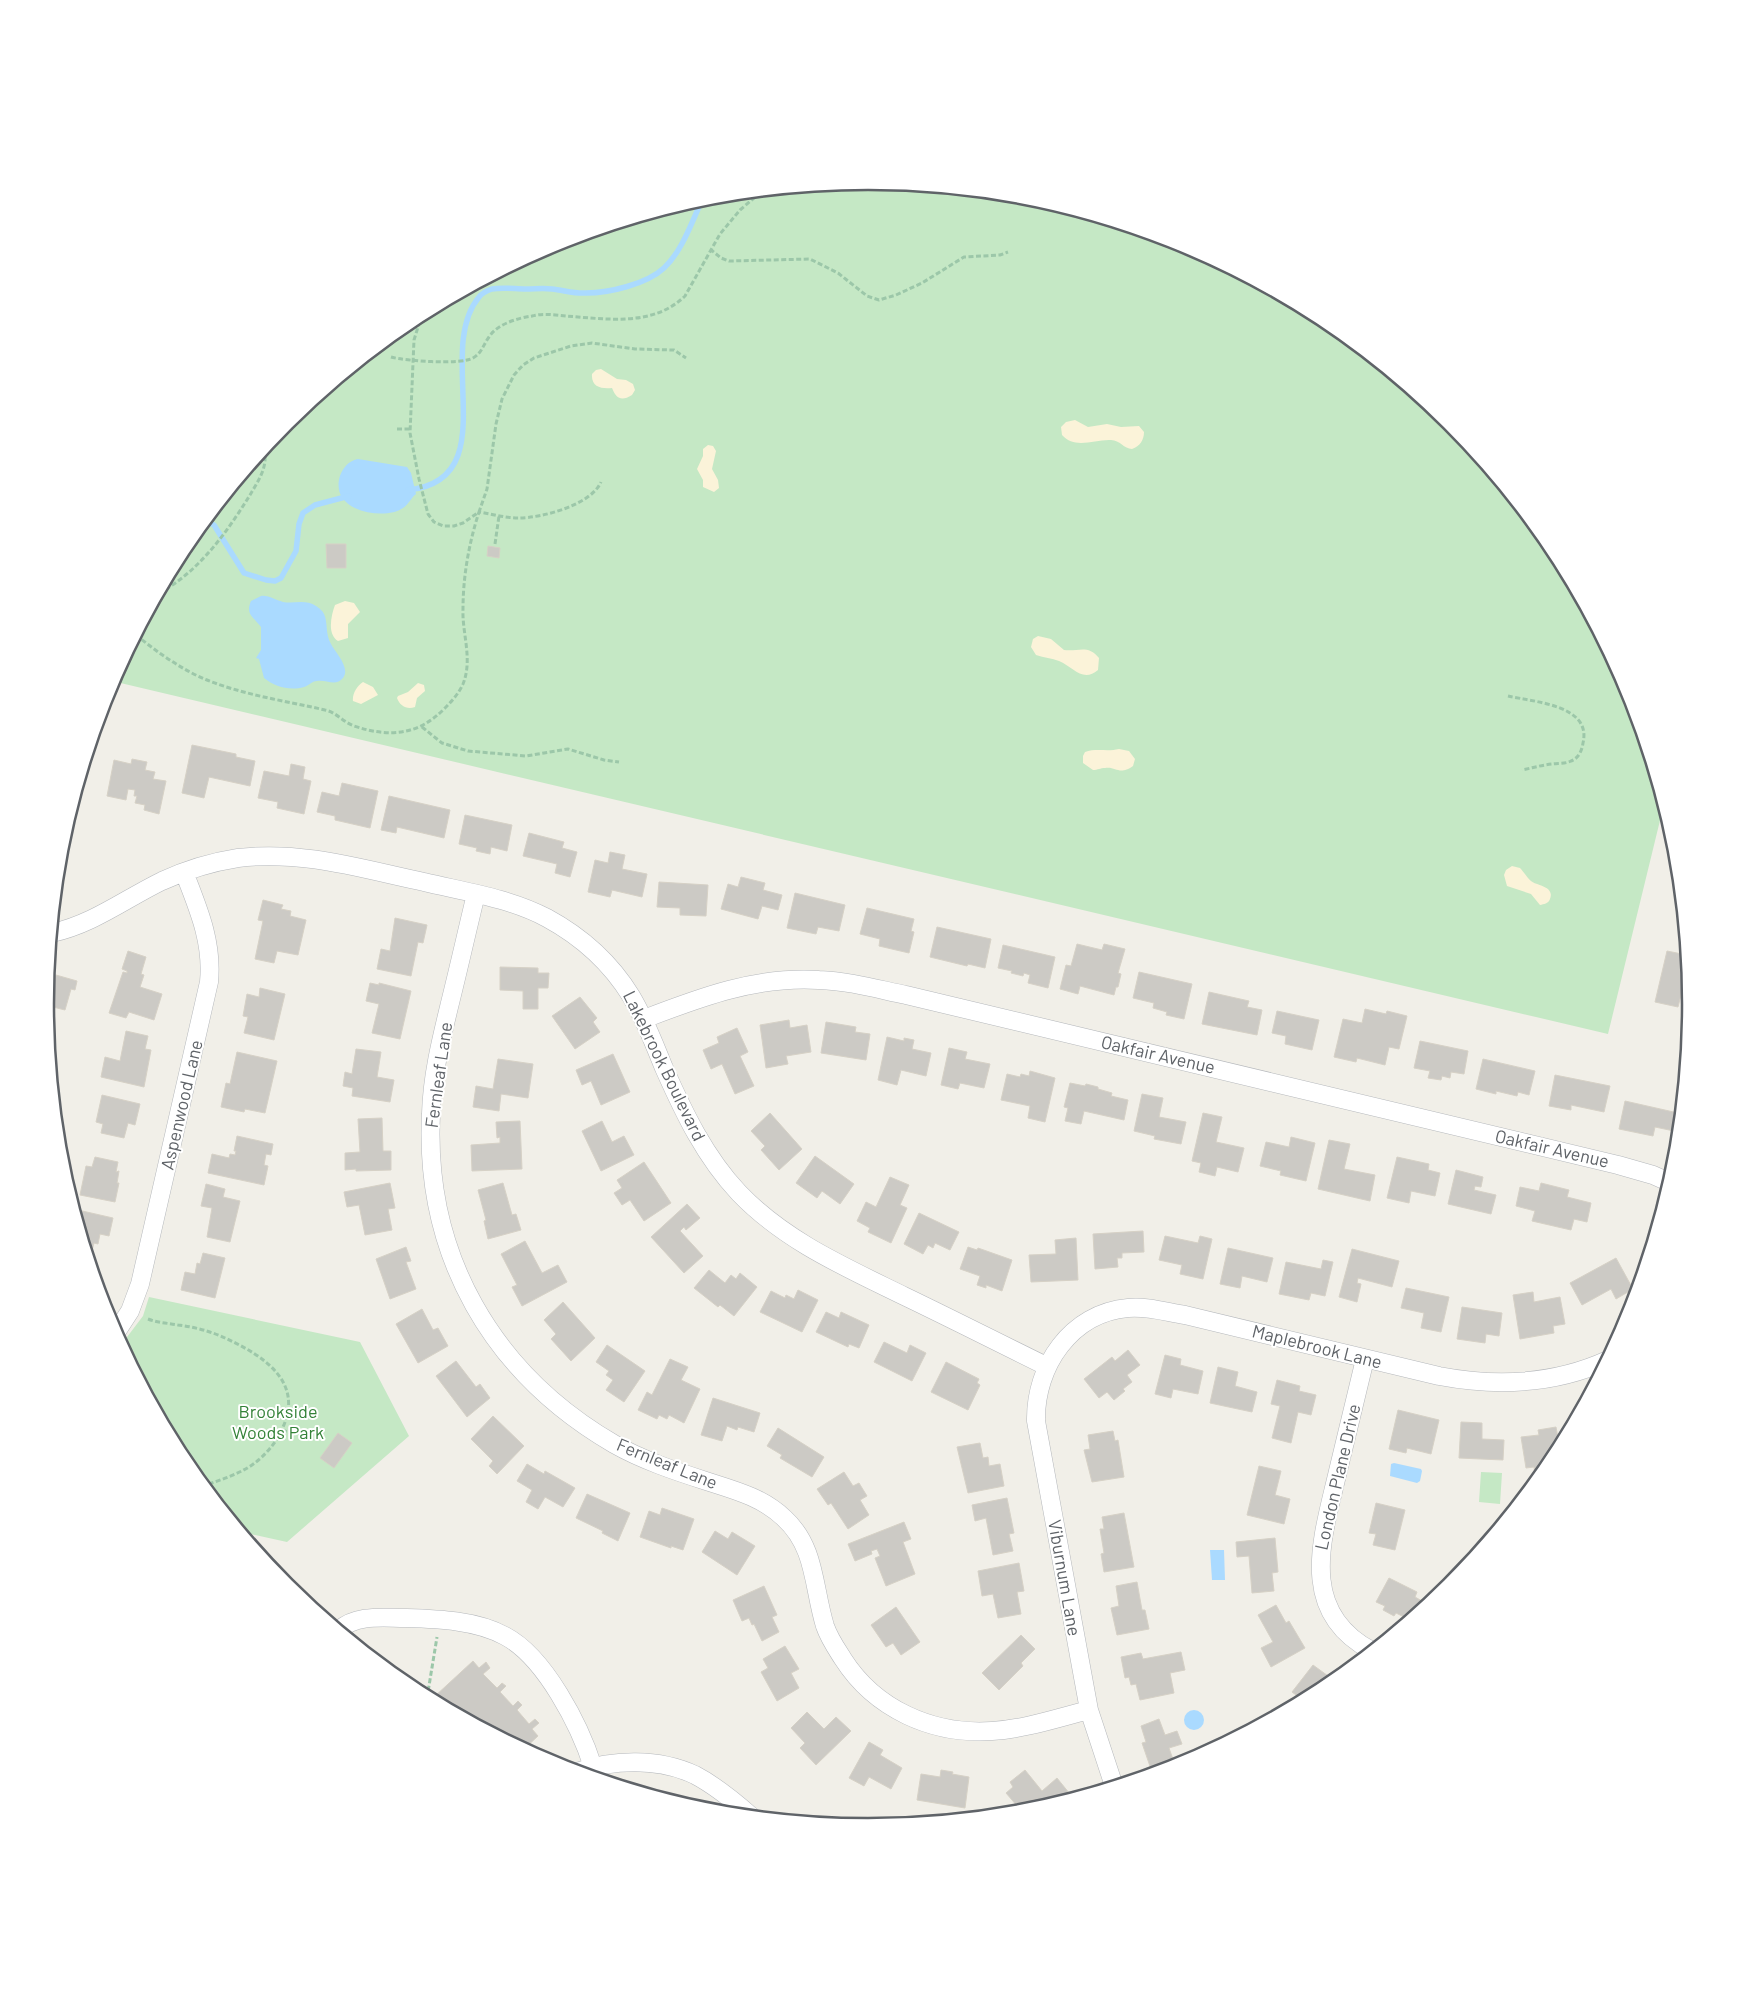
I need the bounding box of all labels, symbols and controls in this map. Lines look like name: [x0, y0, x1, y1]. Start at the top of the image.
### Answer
street label: Lakebrook Boulevard: [619, 987, 711, 1144]
street label: Fernleaf Lane: [420, 1020, 456, 1129]
street label: Oakfair Avenue: [1099, 1030, 1217, 1078]
street label: Aspenwood Lane: [155, 1038, 207, 1172]
street label: Oakfair Avenue: [1493, 1124, 1611, 1172]
street label: Maplebrook Lane: [1250, 1319, 1384, 1373]
park label: Brookside Woods Park: [232, 1400, 324, 1443]
street label: London Plane Drive: [1310, 1402, 1365, 1552]
street label: Fernleaf Lane: [614, 1433, 721, 1493]
street label: Viburnum Lane: [1044, 1518, 1086, 1638]

